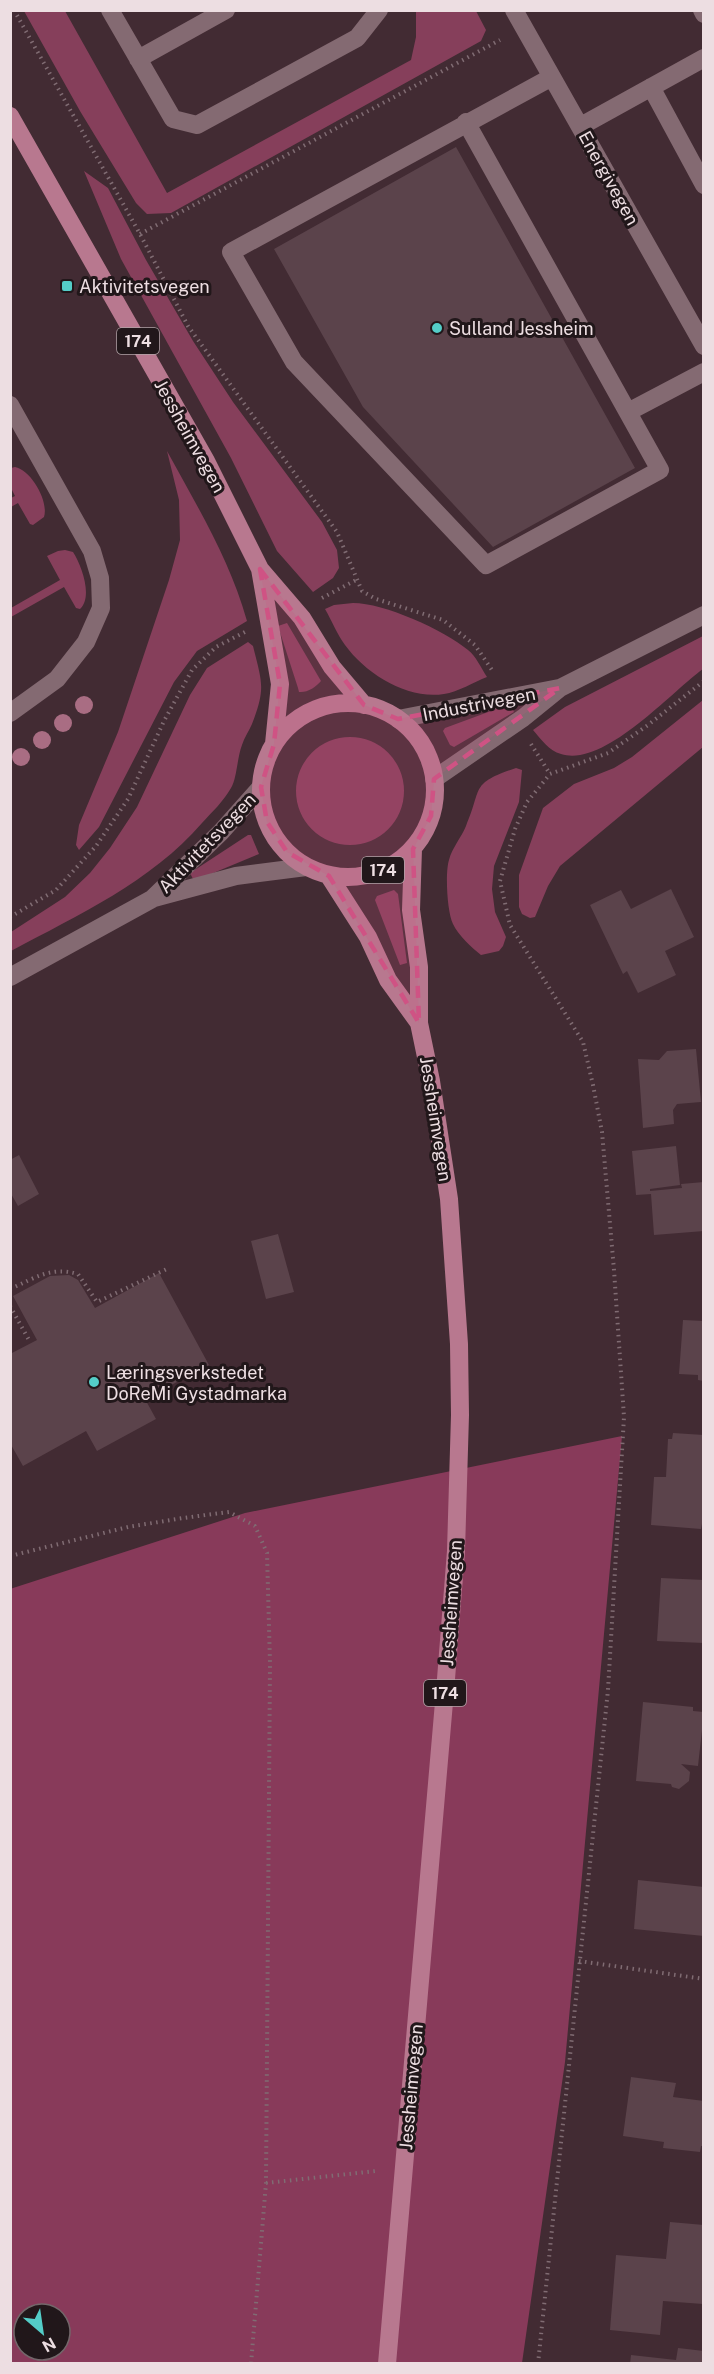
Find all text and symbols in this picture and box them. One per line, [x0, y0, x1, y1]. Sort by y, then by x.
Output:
street label: Energivegen [574, 127, 644, 229]
place label: Aktivitetsvegen [79, 276, 210, 297]
marker: Aktivitetsvegen [60, 279, 74, 293]
place label: Sulland Jessheim [449, 318, 594, 339]
marker: Sulland Jessheim [430, 321, 444, 335]
road number: 174 [117, 328, 159, 354]
street label: Jessheimvegen [150, 376, 230, 496]
street label: Industrivegen [421, 683, 537, 725]
street label: Aktivitetsvegen [154, 789, 260, 897]
road number: 174 [362, 857, 404, 883]
street label: Jessheimvegen [416, 1055, 456, 1183]
place label: Læringsverkstedet DoReMi Gystadmarka [106, 1362, 287, 1404]
marker: Læringsverkstedet DoReMi Gystadmarka [87, 1375, 101, 1389]
street label: Jessheimvegen [436, 1539, 466, 1667]
road number: 174 [424, 1680, 466, 1706]
street label: Jessheimvegen [395, 2023, 427, 2151]
north arrow [12, 2302, 72, 2362]
text: N [39, 2333, 59, 2356]

